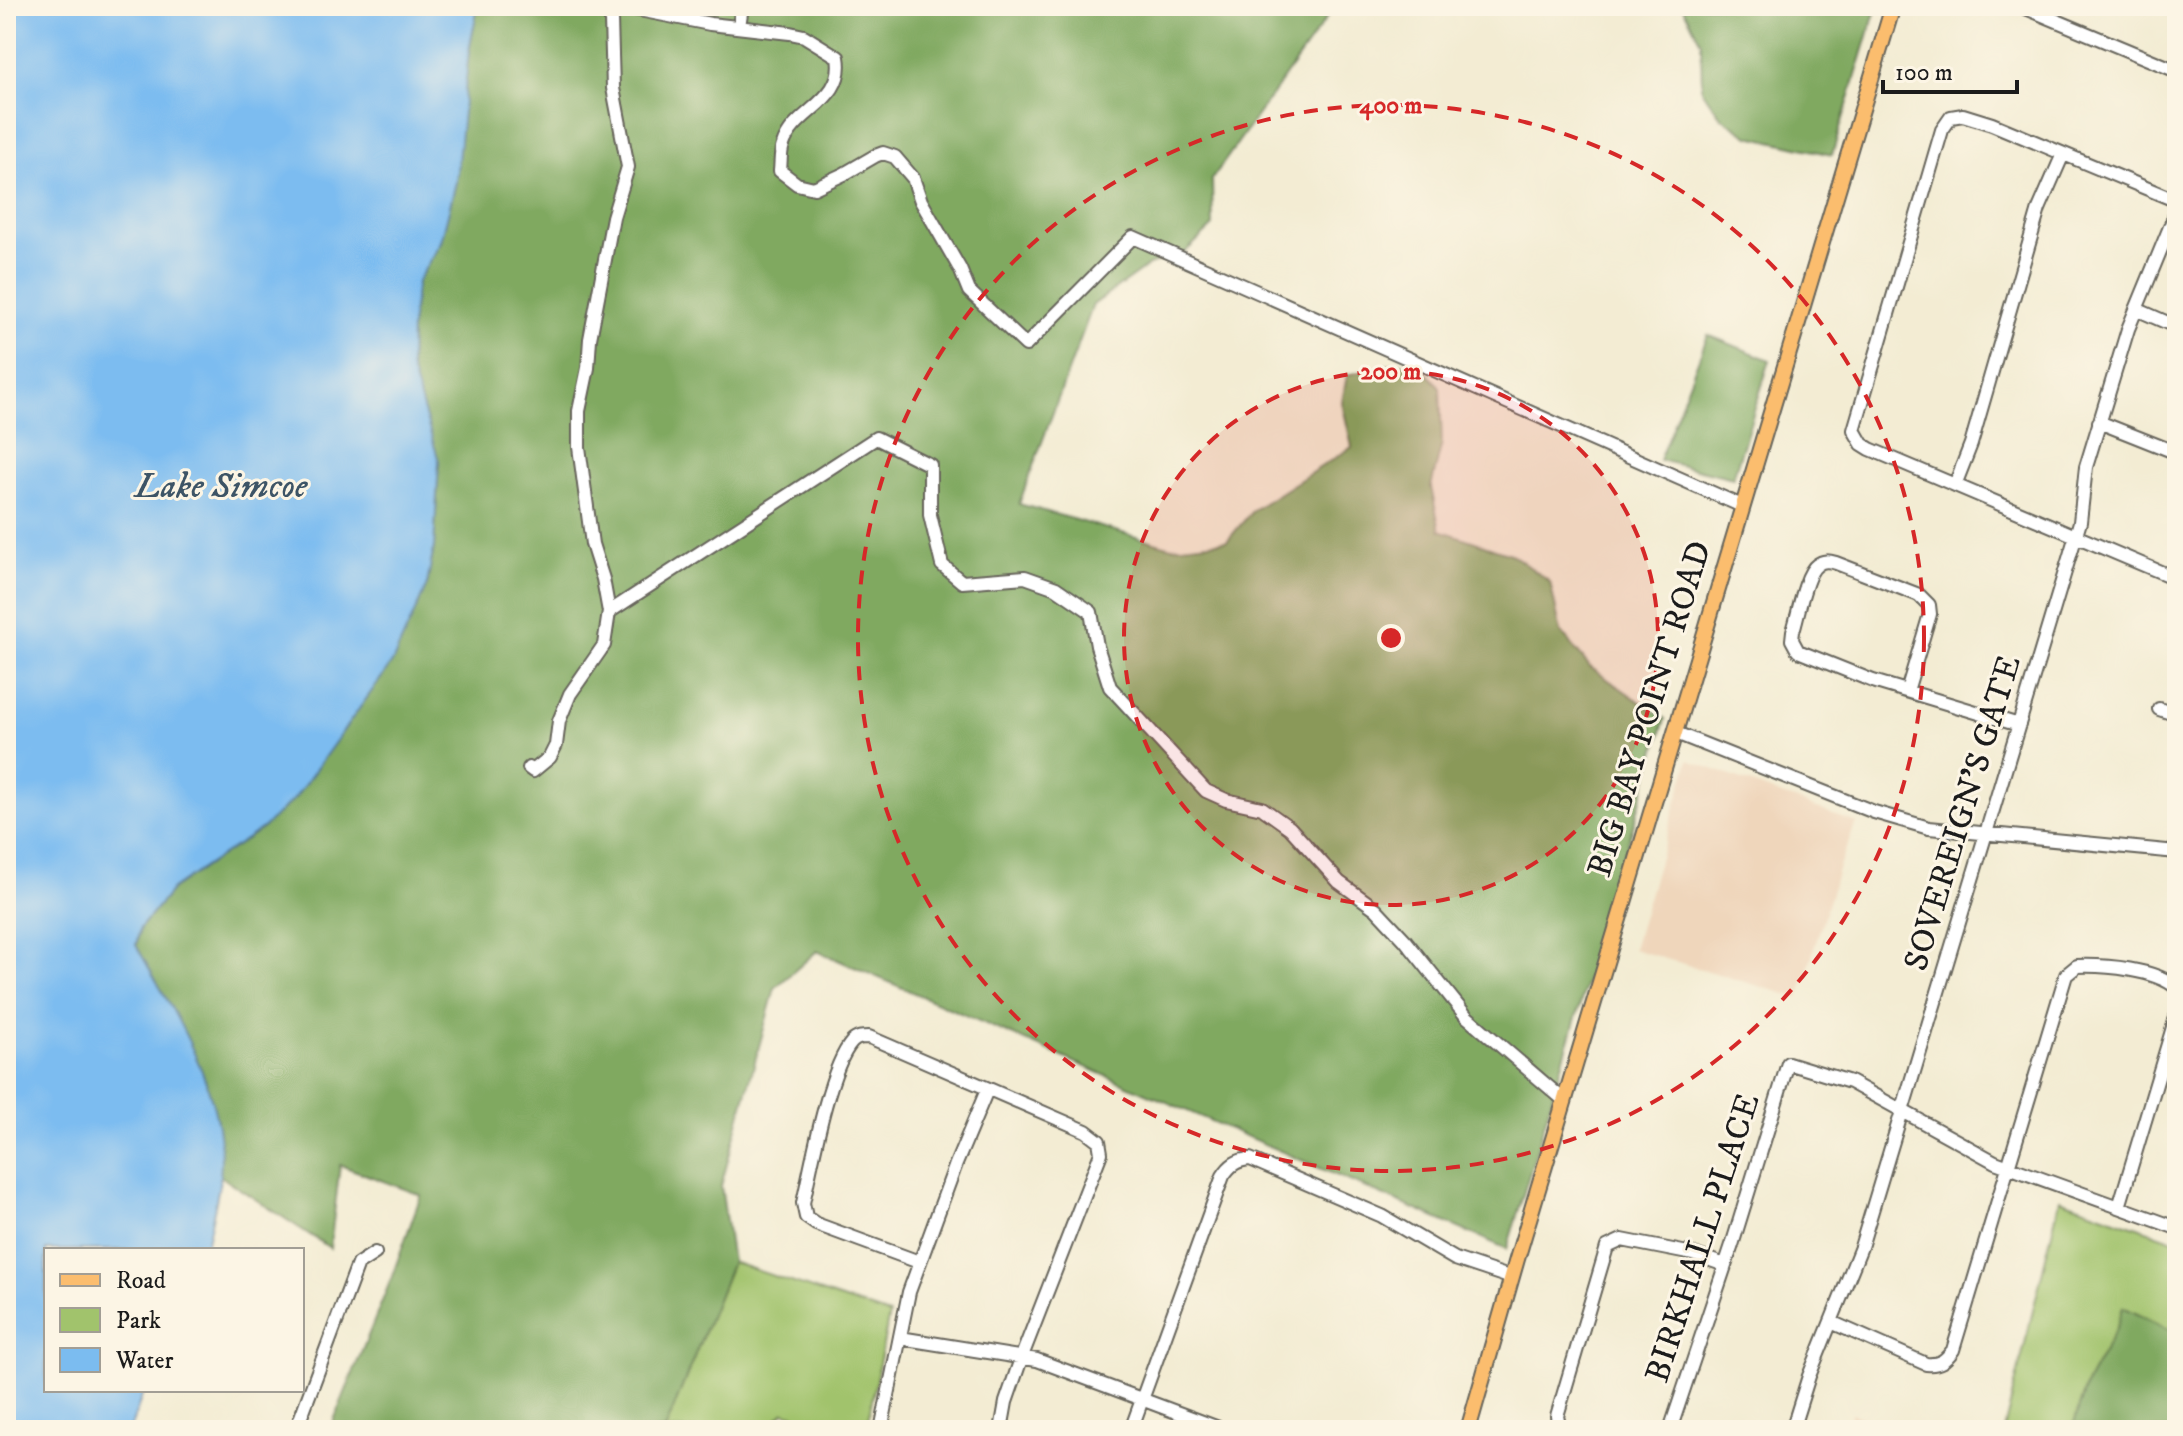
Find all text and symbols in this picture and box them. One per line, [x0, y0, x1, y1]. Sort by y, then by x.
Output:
scale bar [1883, 44, 2017, 94]
text: 100 m [1895, 58, 1953, 88]
text: 400 m [1360, 91, 1422, 121]
text: 200 m [1361, 357, 1421, 387]
water label: Lake Simcoe [133, 464, 308, 509]
street label: BIG BAY POINT ROAD [1579, 536, 1721, 882]
centre of rings [1377, 624, 1405, 652]
street label: SOVEREIGN'S GATE [1895, 650, 2031, 976]
street label: BIRKHALL PLACE [1636, 1088, 1770, 1388]
legend [44, 1248, 304, 1392]
text: Road [116, 1266, 166, 1296]
text: Park [116, 1306, 161, 1336]
text: Water [115, 1346, 173, 1376]

